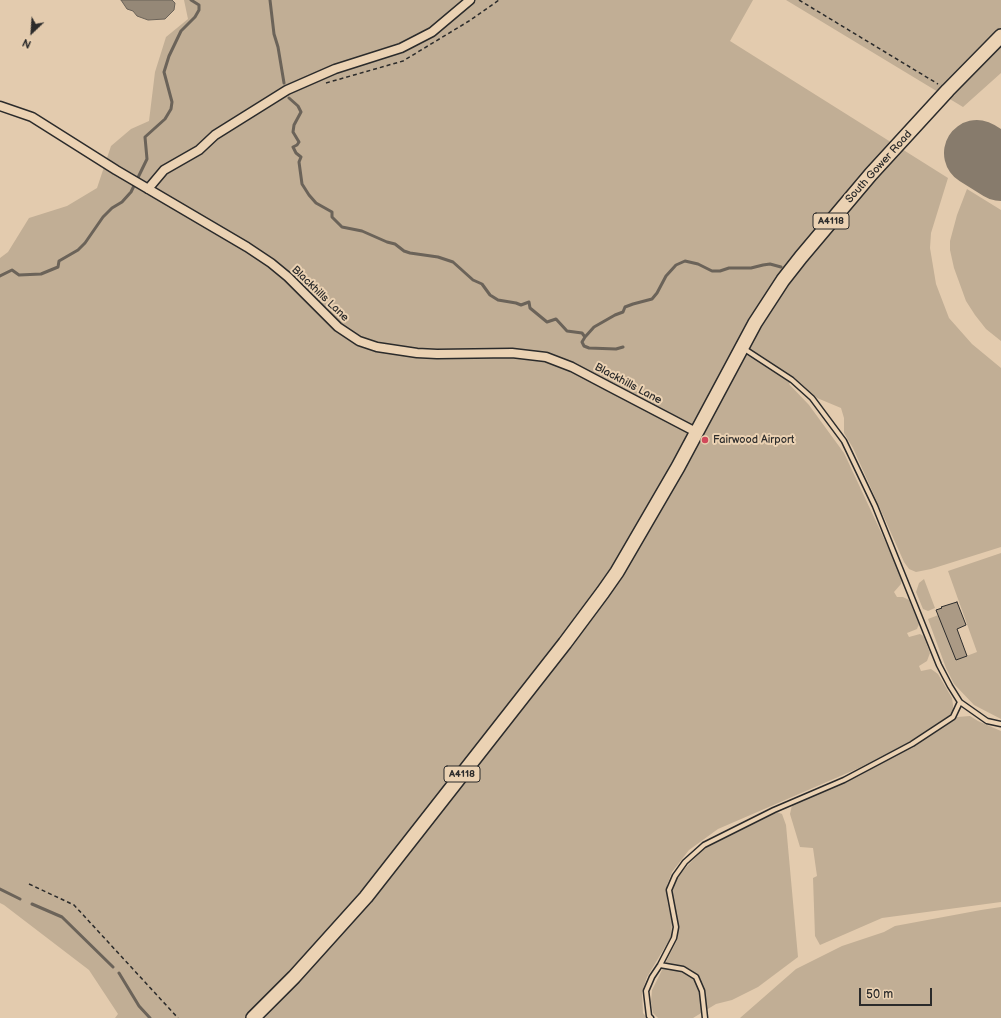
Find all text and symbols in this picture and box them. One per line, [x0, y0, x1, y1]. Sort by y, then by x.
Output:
north arrow [12, 12, 52, 52]
text: N [20, 36, 33, 51]
street label: South Gower Road [843, 128, 915, 206]
road number: A4118 [813, 213, 849, 229]
street label: Blackhills Lane [289, 263, 351, 325]
street label: Blackhills Lane [592, 361, 664, 407]
place label: Fairwood Airport [713, 433, 794, 447]
marker: Fairwood Airport [700, 435, 710, 445]
road number: A4118 [444, 766, 480, 782]
scale bar [861, 980, 934, 1006]
text: 50 m [866, 987, 893, 1002]

